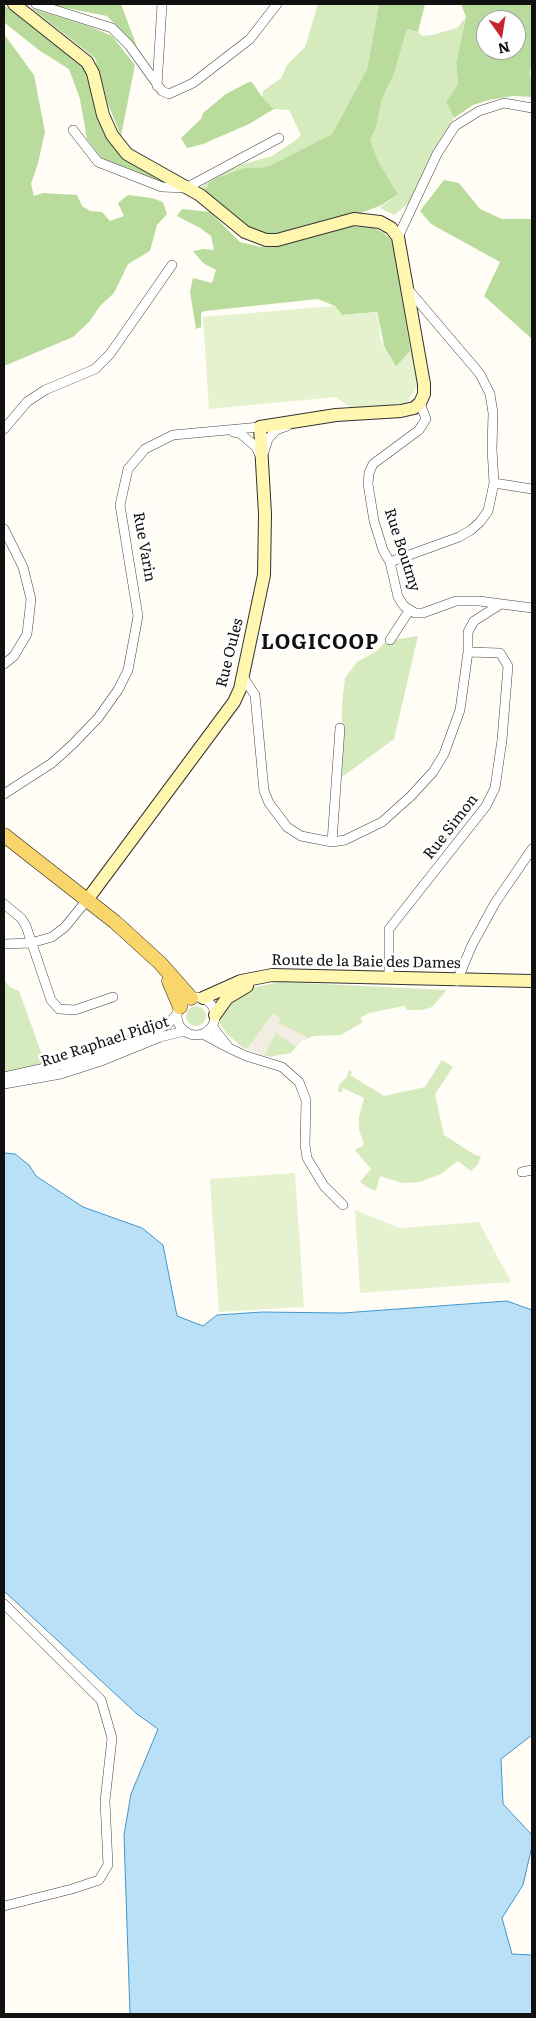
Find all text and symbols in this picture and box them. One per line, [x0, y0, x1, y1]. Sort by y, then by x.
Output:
north arrow [476, 10, 526, 60]
text: N [496, 38, 512, 60]
street label: Rue Boutmy [380, 506, 424, 594]
street label: Rue Varin [129, 511, 159, 583]
street label: Rue Oules [213, 617, 247, 689]
district label: LOGICOOP [260, 631, 380, 655]
street label: Rue Simon [420, 791, 482, 863]
street label: Route de la Baie des Dames [271, 951, 461, 973]
street label: Rue Raphael Pidjot [39, 1013, 171, 1071]

